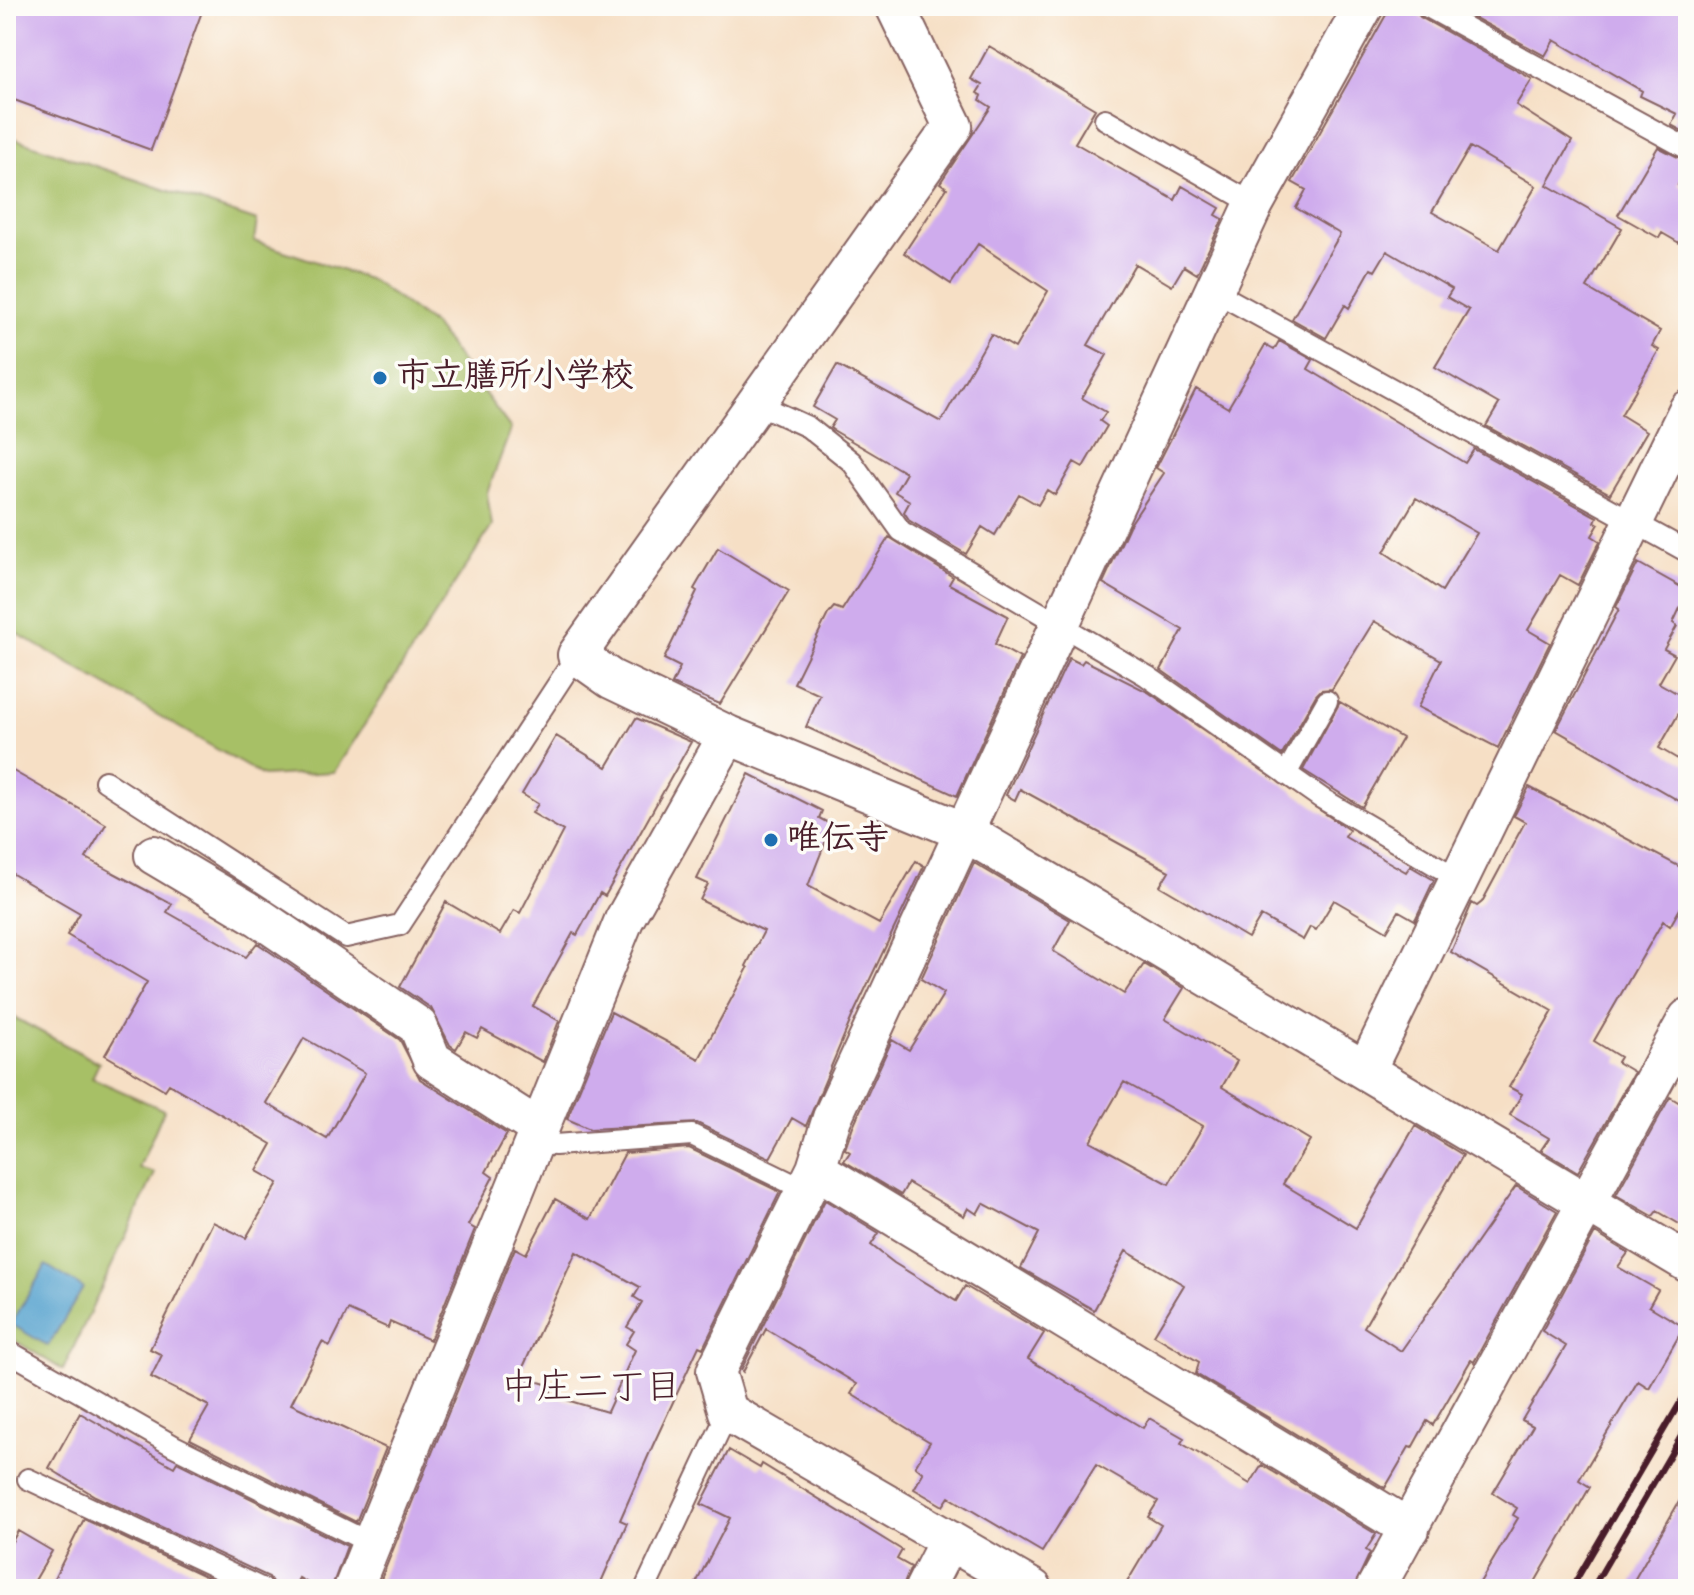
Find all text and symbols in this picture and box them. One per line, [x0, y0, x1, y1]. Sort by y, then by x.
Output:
place label: 市立膳所小学校 [396, 353, 634, 403]
marker: 市立膳所小学校 [371, 369, 389, 387]
place label: 唯伝寺 [787, 815, 889, 865]
marker: 唯伝寺 [762, 831, 780, 849]
district label: 中庄二丁目 [501, 1363, 681, 1416]

